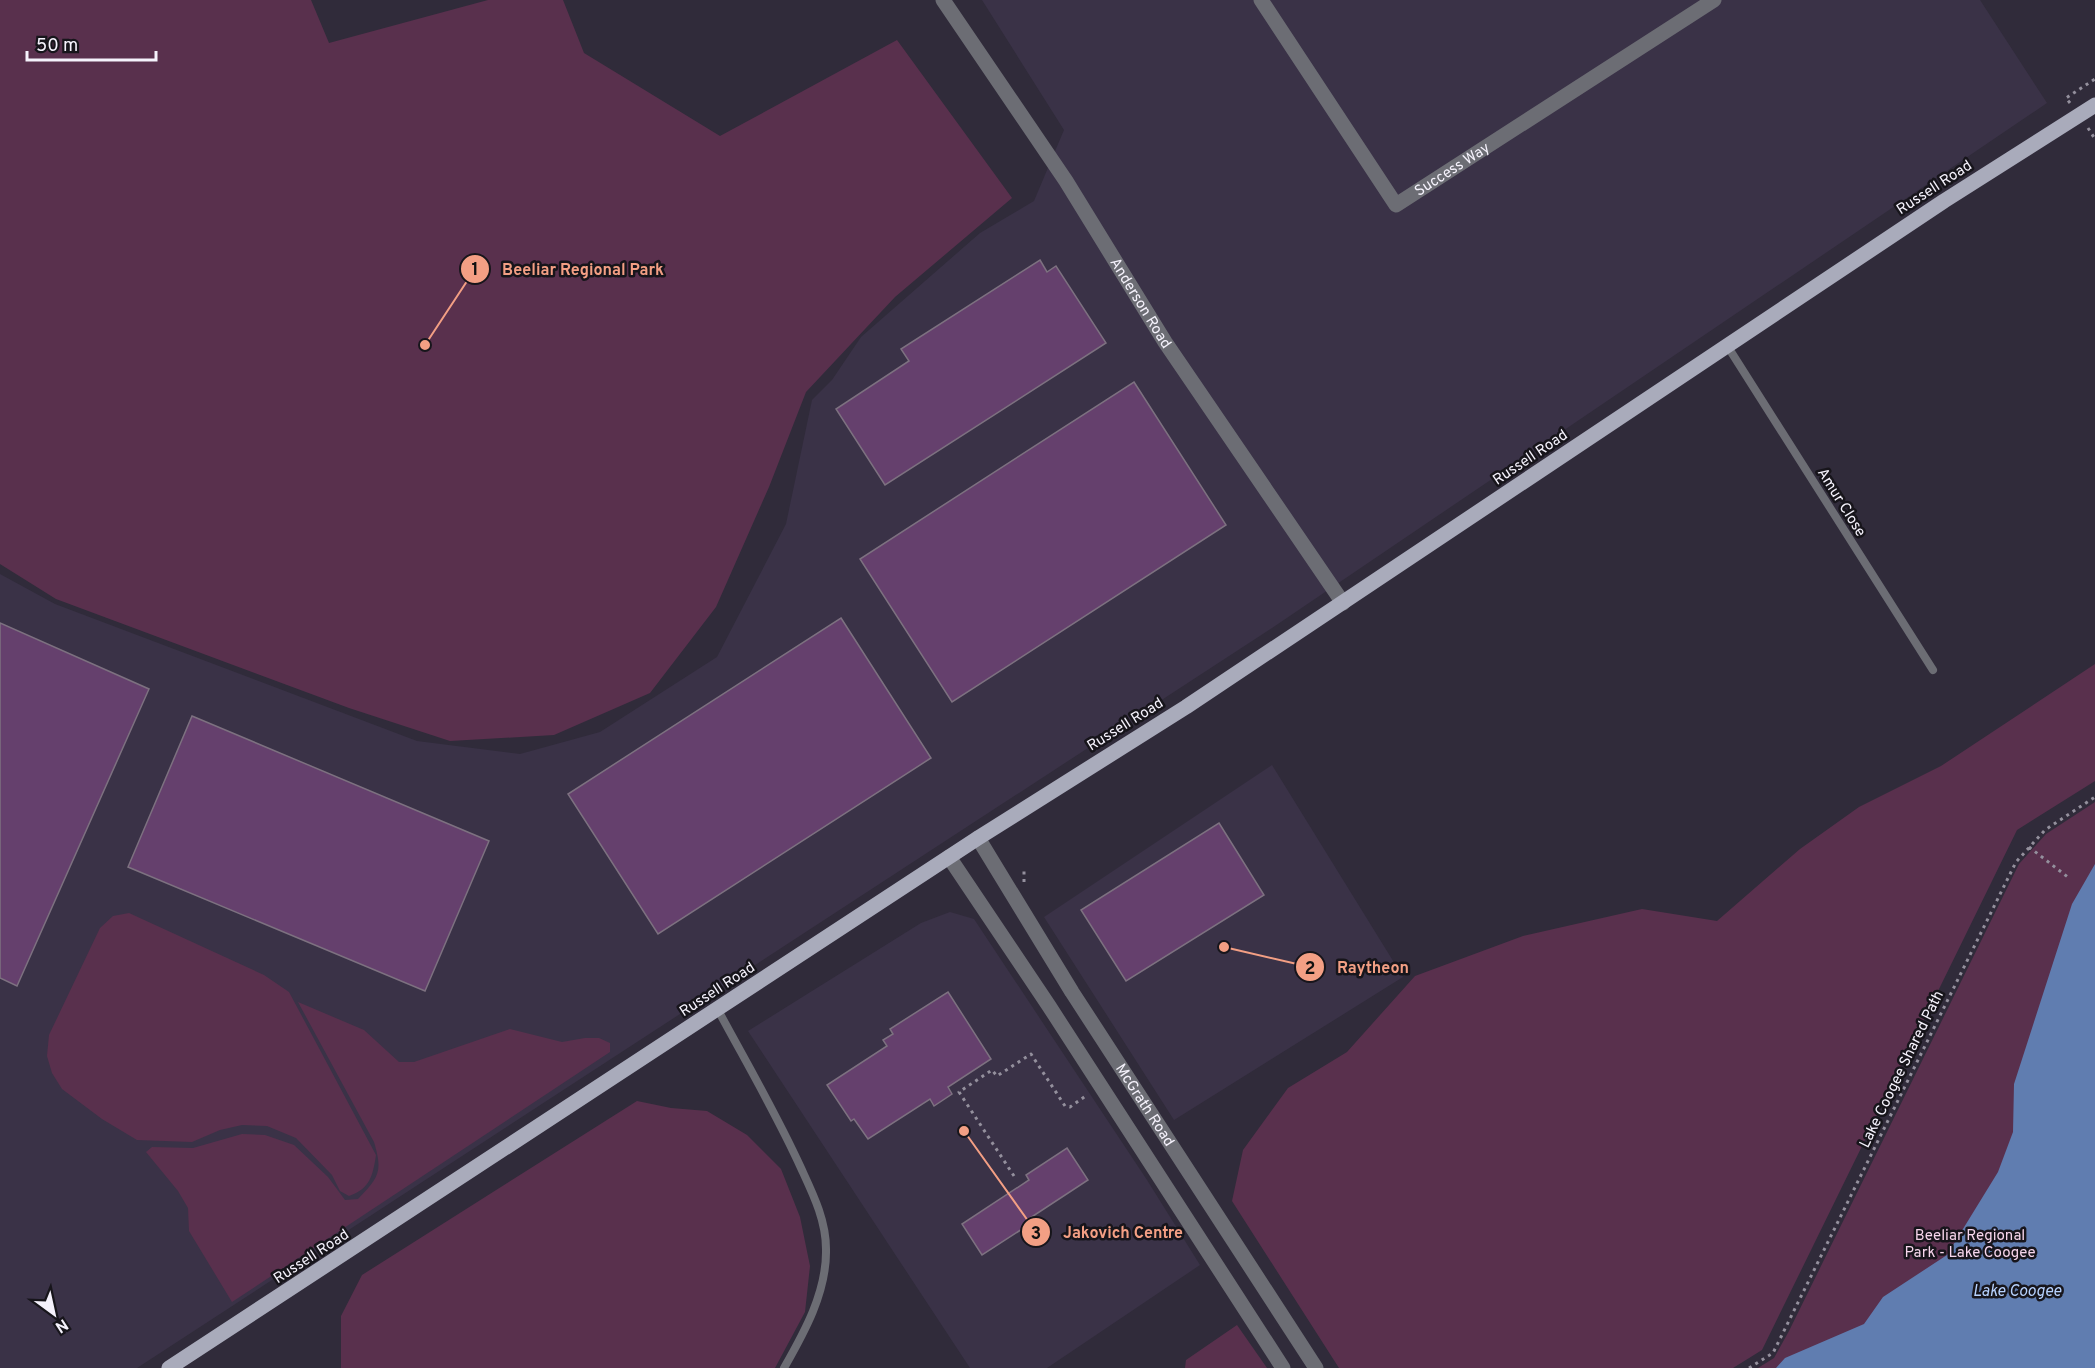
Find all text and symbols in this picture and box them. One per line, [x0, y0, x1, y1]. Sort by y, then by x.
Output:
scale bar [27, 24, 156, 62]
text: 50 m [36, 35, 78, 58]
street label: Success Way [1411, 139, 1494, 201]
street label: Russell Road [1893, 157, 1976, 220]
callout: Beeliar Regional Park [460, 252, 676, 286]
street label: Anderson Road [1105, 255, 1175, 353]
text: 1 [471, 259, 479, 282]
text: Beeliar Regional Park [502, 261, 664, 281]
street label: Russell Road [1490, 426, 1572, 490]
street label: Amur Close [1812, 465, 1869, 541]
street label: Russell Road [1084, 694, 1167, 756]
callout: Raytheon [1295, 950, 1421, 984]
text: 2 [1304, 958, 1316, 981]
street label: Russell Road [676, 959, 759, 1022]
text: Raytheon [1337, 959, 1409, 979]
street label: Lake Coogee Shared Path [1856, 988, 1949, 1151]
street label: McGrath Road [1110, 1061, 1178, 1151]
callout: Jakovich Centre [1021, 1215, 1195, 1249]
text: 3 [1031, 1223, 1041, 1246]
text: Jakovich Centre [1063, 1224, 1183, 1244]
street label: Russell Road [270, 1226, 353, 1289]
park label: Beeliar Regional Park - Lake Coogee [1904, 1227, 2036, 1263]
water label: Lake Coogee [1973, 1282, 2062, 1302]
north arrow [24, 1284, 84, 1344]
text: N [51, 1313, 71, 1336]

